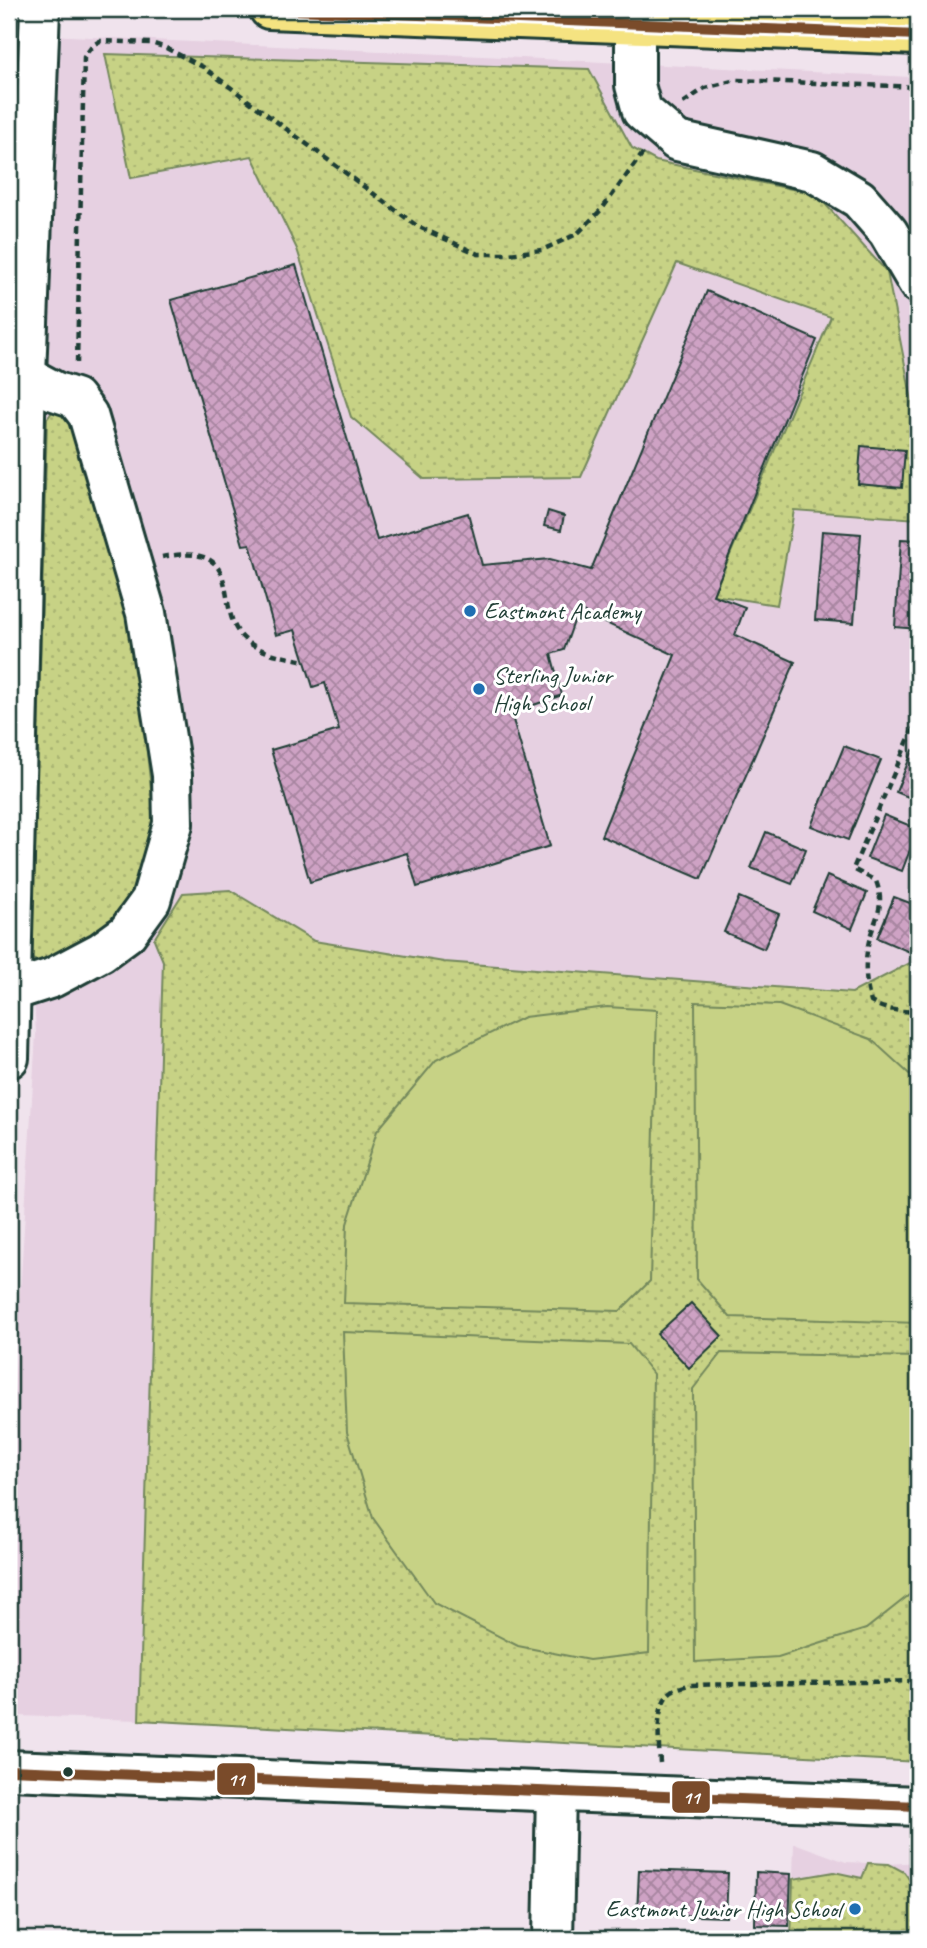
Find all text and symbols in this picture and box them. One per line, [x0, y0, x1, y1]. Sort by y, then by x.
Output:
place label: Eastmont Academy [484, 596, 643, 626]
marker: Eastmont Academy [462, 603, 478, 619]
place label: Sterling Junior High School [493, 660, 614, 718]
marker: Sterling Junior High School [471, 681, 487, 697]
line badge: 11 [216, 1762, 256, 1796]
unlabelled marker [61, 1765, 75, 1779]
text: 11 [227, 1768, 247, 1792]
line badge: 11 [671, 1780, 711, 1814]
text: 11 [682, 1786, 702, 1810]
place label: Eastmont Junior High School [605, 1894, 845, 1924]
marker: Eastmont Junior High School [847, 1901, 863, 1917]

